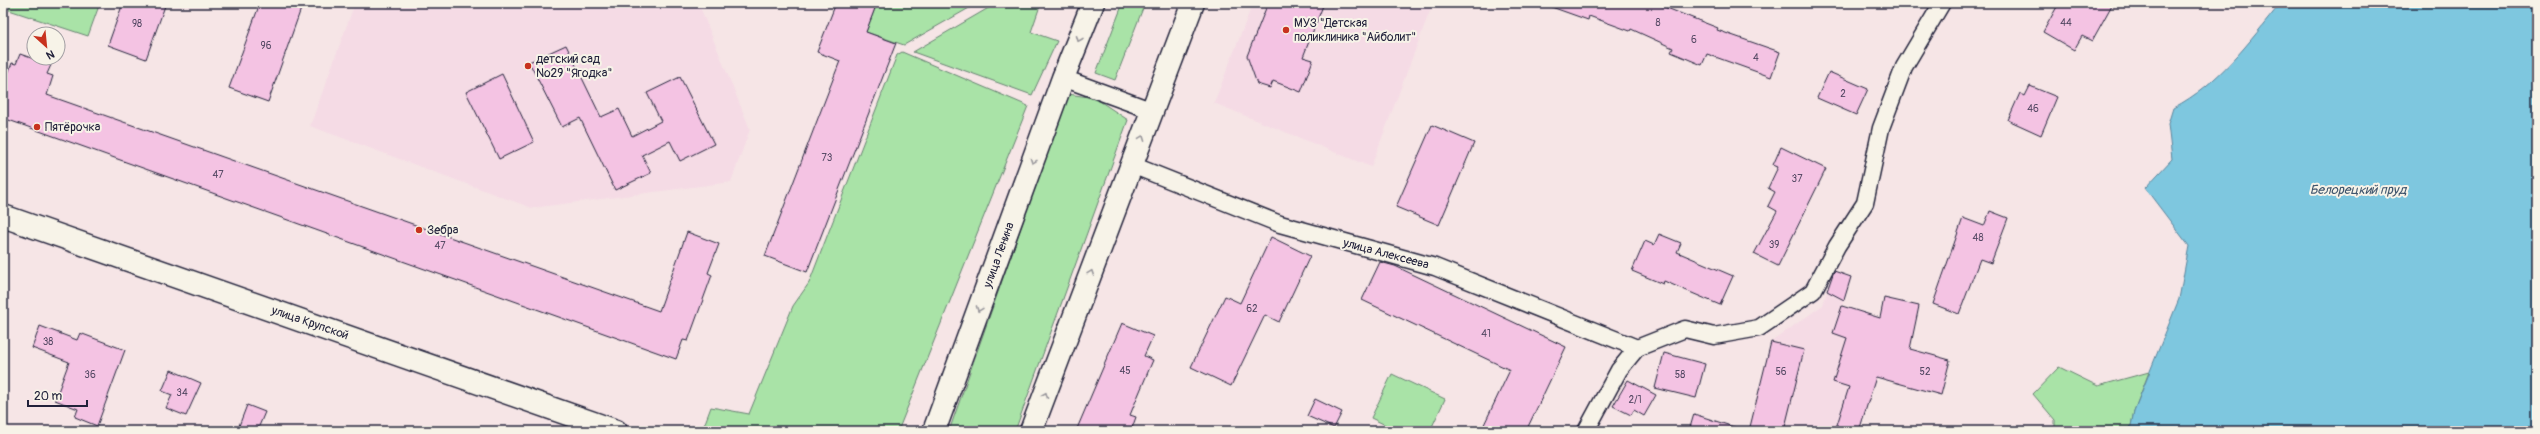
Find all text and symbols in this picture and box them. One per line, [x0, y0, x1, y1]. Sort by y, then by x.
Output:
place label: МУЗ "Детская поликлиника "Айболит" [1294, 16, 1416, 45]
house number: 8 [1655, 17, 1661, 29]
house number: 44 [2060, 17, 2072, 29]
house number: 98 [132, 18, 142, 30]
marker: МУЗ "Детская поликлиника "Айболит" [1281, 25, 1291, 35]
north arrow [26, 26, 66, 66]
house number: 6 [1691, 34, 1697, 46]
one-way arrow [1076, 35, 1084, 43]
house number: 96 [261, 40, 272, 52]
text: N [44, 47, 57, 62]
place label: детский сад №29 "Ягодка" [536, 52, 612, 81]
house number: 4 [1753, 52, 1759, 64]
marker: детский сад №29 "Ягодка" [523, 61, 533, 71]
house number: 2 [1840, 88, 1846, 100]
house number: 46 [2027, 103, 2039, 115]
place label: Пятёрочка [45, 120, 101, 135]
marker: Пятёрочка [32, 122, 42, 132]
one-way arrow [1138, 135, 1146, 142]
house number: 73 [822, 152, 833, 164]
one-way arrow [1029, 157, 1038, 164]
house number: 47 [212, 169, 224, 181]
house number: 37 [1792, 173, 1803, 185]
water label: Белорецкий пруд [2310, 182, 2407, 198]
street label: улица Ленина [980, 220, 1018, 291]
place label: Зебра [427, 223, 459, 238]
marker: Зебра [414, 225, 424, 235]
house number: 48 [1973, 232, 1983, 244]
street label: улица Алексеева [1341, 235, 1431, 273]
house number: 39 [1769, 239, 1779, 251]
house number: 47 [434, 240, 446, 252]
one-way arrow [1087, 270, 1095, 277]
street label: улица Крупской [268, 302, 351, 343]
house number: 62 [1246, 303, 1258, 315]
one-way arrow [975, 306, 983, 313]
house number: 41 [1481, 328, 1491, 340]
house number: 38 [43, 336, 53, 348]
house number: 45 [1119, 365, 1131, 377]
house number: 56 [1775, 366, 1787, 378]
house number: 52 [1919, 366, 1931, 378]
house number: 36 [84, 369, 96, 381]
house number: 58 [1675, 369, 1685, 381]
scale bar [28, 382, 87, 408]
house number: 34 [176, 387, 188, 399]
text: 20 m [34, 389, 63, 404]
one-way arrow [1041, 391, 1049, 398]
house number: 2/1 [1628, 394, 1642, 406]

